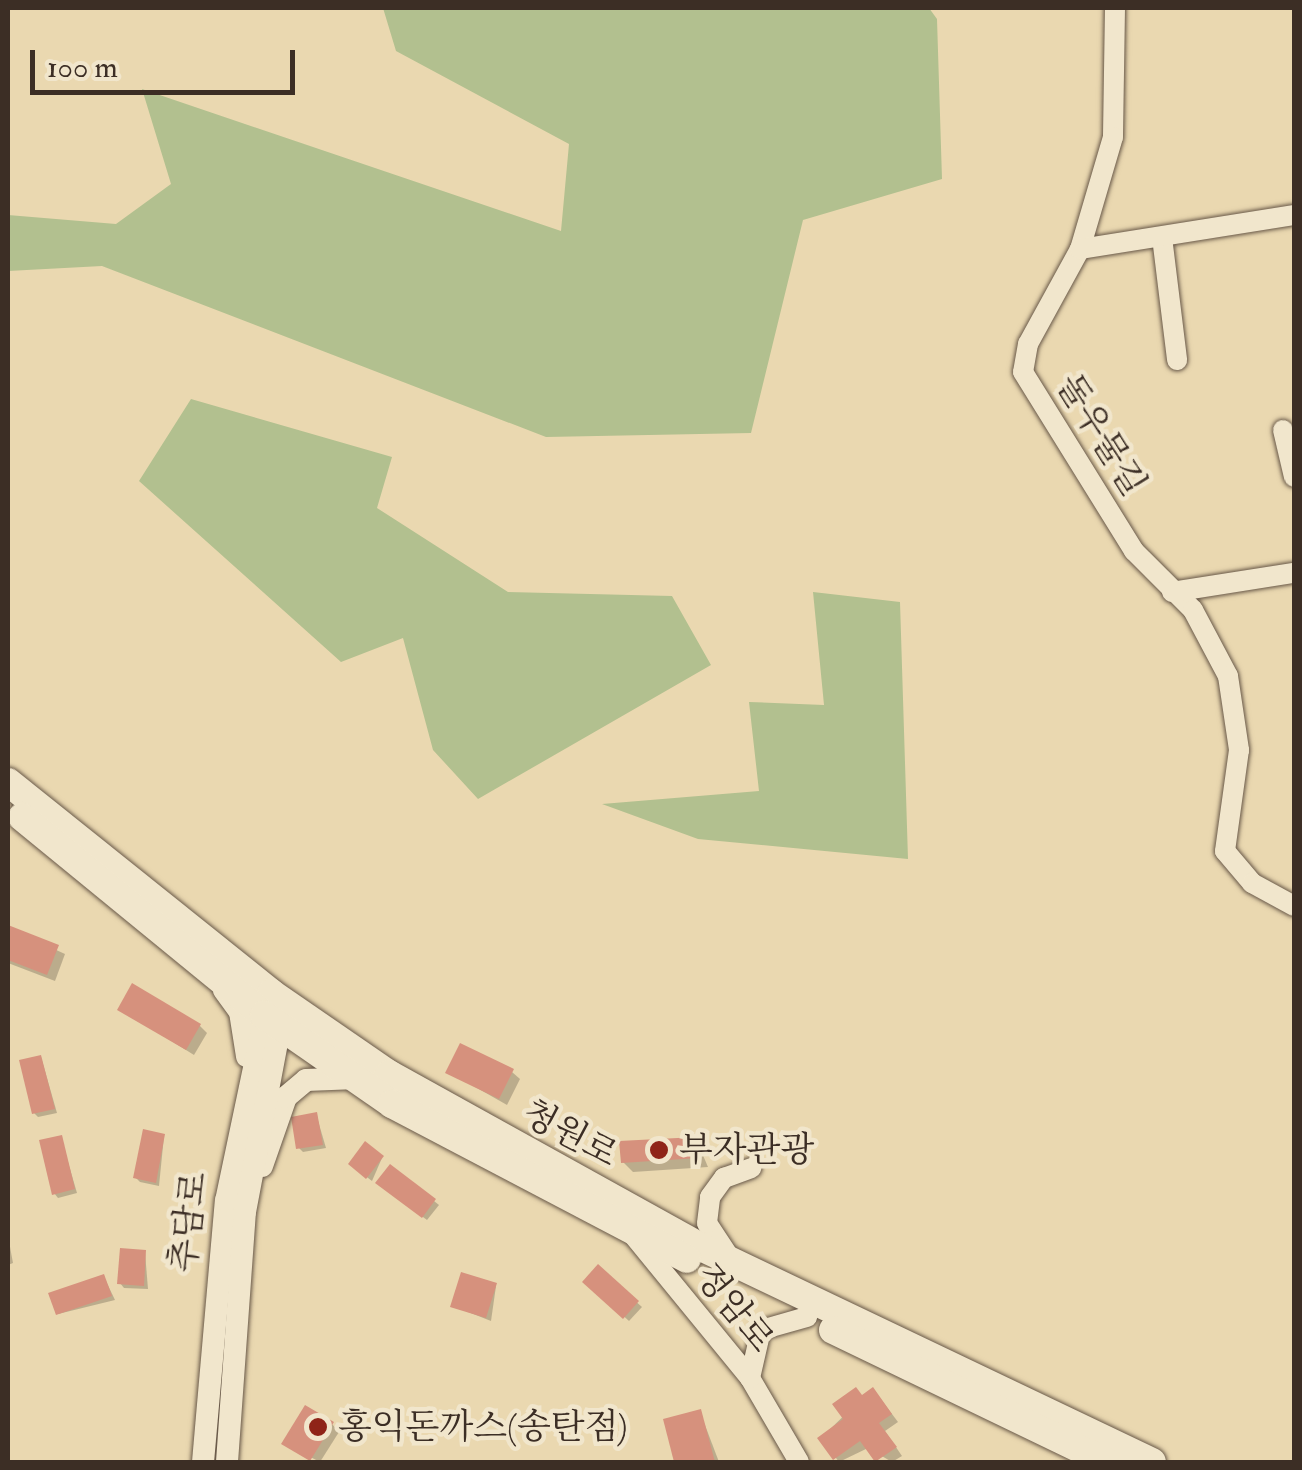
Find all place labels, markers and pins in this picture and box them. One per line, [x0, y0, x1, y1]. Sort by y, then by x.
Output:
place label: 부자관광 [679, 1129, 814, 1171]
marker: 부자관광 [648, 1139, 670, 1161]
place label: 홍익돈까스(송탄점) [338, 1406, 628, 1448]
marker: 홍익돈까스(송탄점) [307, 1416, 329, 1438]

